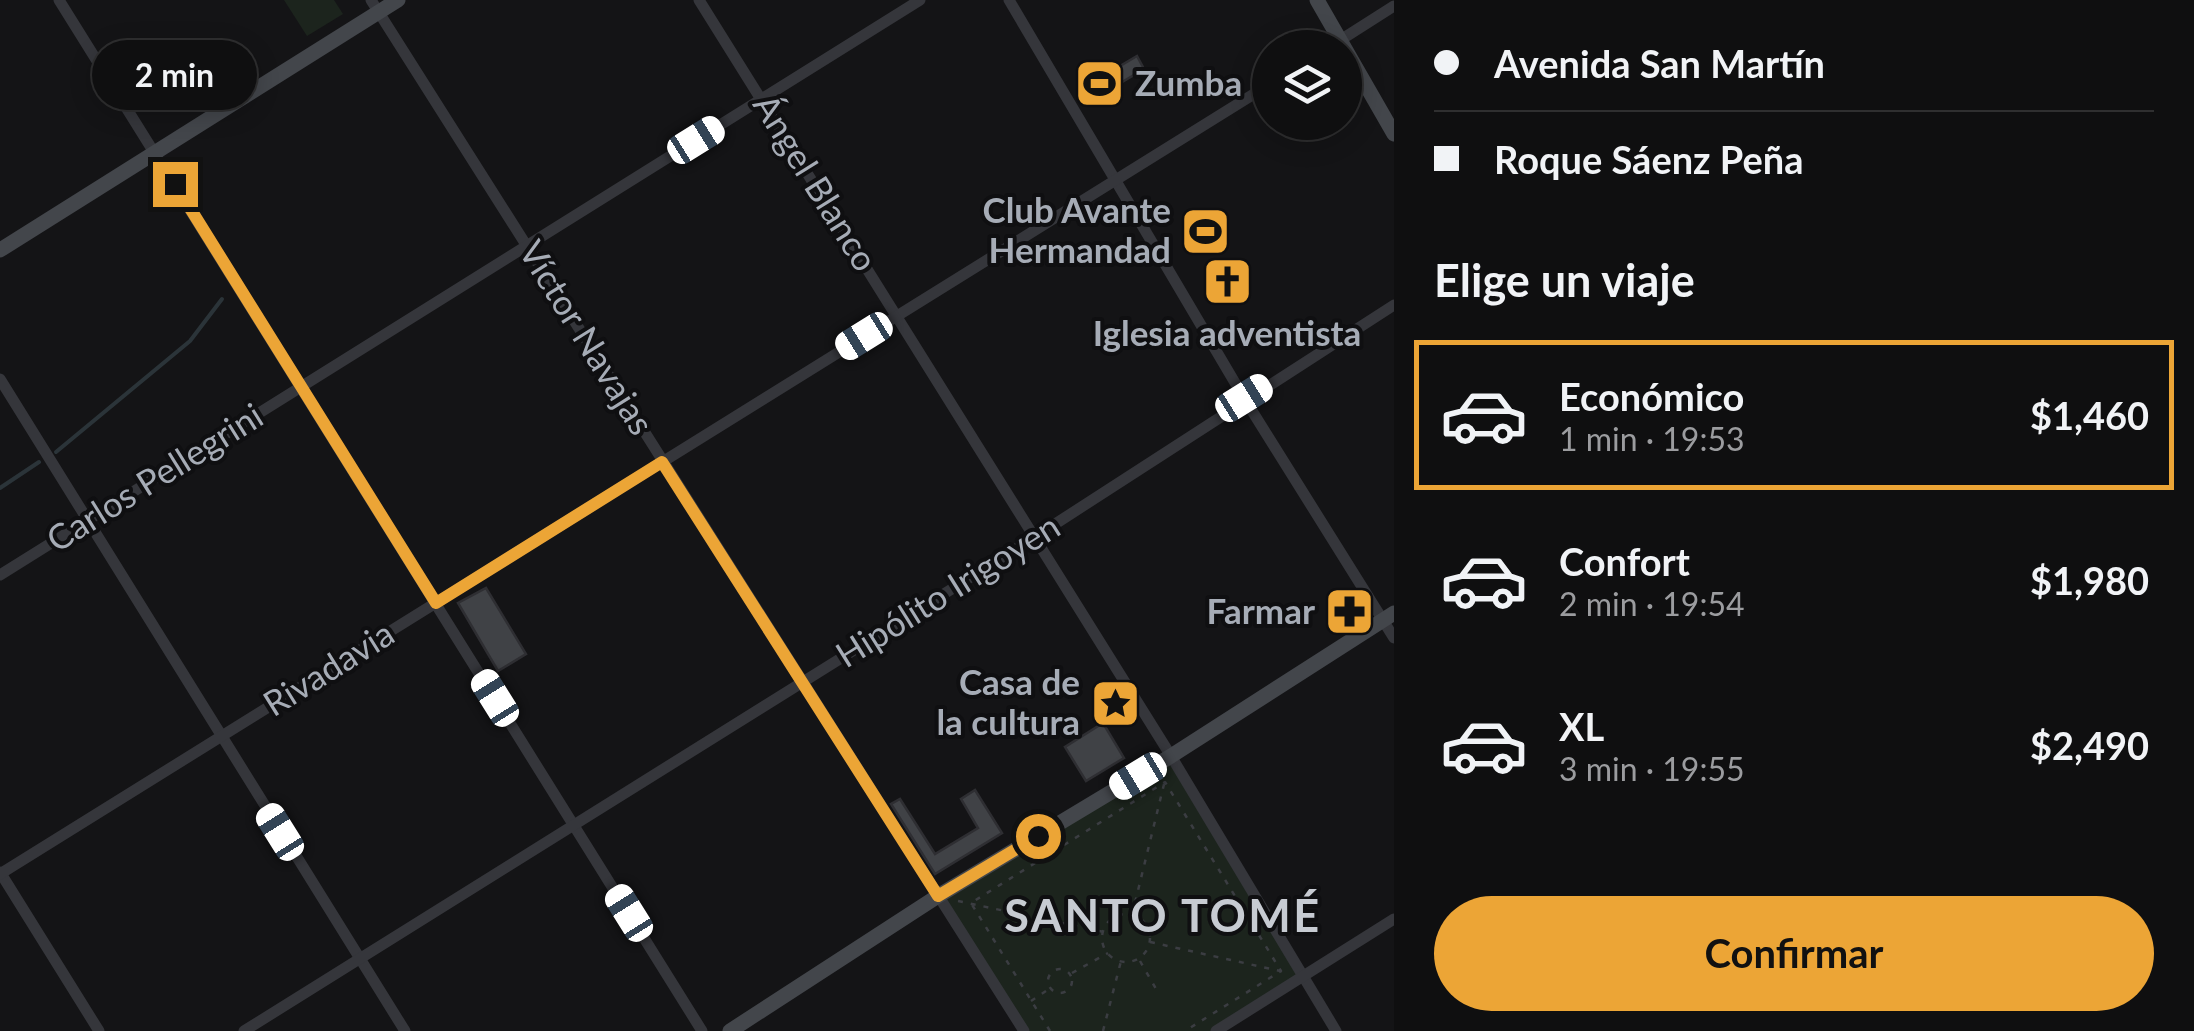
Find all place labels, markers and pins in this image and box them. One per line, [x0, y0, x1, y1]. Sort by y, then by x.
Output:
sports icon: Zumba [1074, 58, 1126, 110]
place label: Zumba [1135, 61, 1242, 103]
place label: Club Avante Hermandad [983, 188, 1171, 270]
sports icon: Club Avante Hermandad [1180, 205, 1232, 257]
church icon: Iglesia adventista [1201, 256, 1253, 308]
place label: Iglesia adventista [1093, 311, 1361, 353]
pharmacy icon: Farmar [1324, 586, 1376, 638]
place label: Farmar [1207, 589, 1315, 631]
place label: Casa de la cultura [936, 660, 1080, 742]
place icon: Casa de la cultura [1089, 677, 1141, 729]

